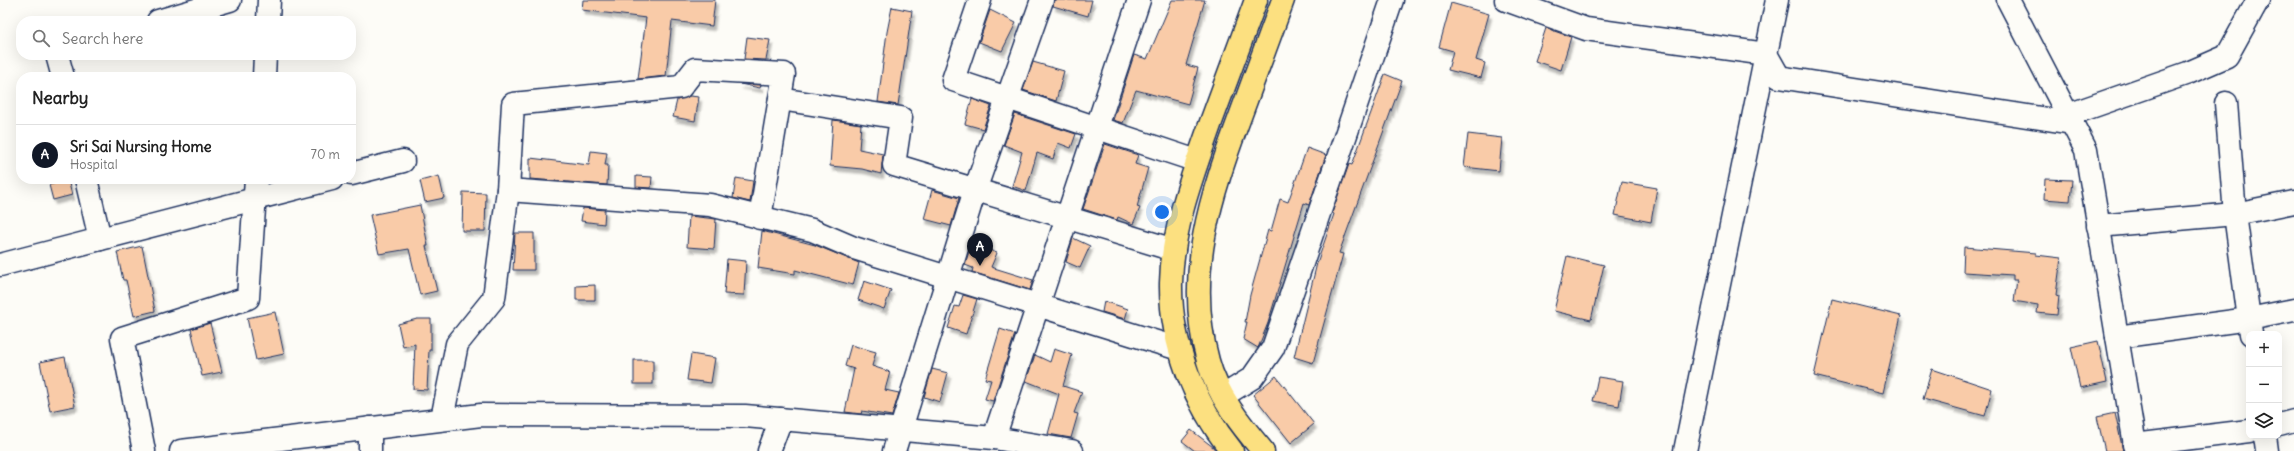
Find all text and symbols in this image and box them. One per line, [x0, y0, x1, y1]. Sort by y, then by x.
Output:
search box [16, 16, 356, 60]
icon: search [30, 27, 52, 49]
text: Search here [62, 29, 143, 48]
text: Nearby [32, 87, 88, 109]
text: Sri Sai Nursing Home [70, 137, 212, 156]
text: A [41, 146, 49, 163]
text: 70 m [311, 146, 340, 163]
text: Hospital [70, 156, 118, 173]
your location [1152, 202, 1172, 222]
pin: A [967, 233, 993, 266]
map controls [2246, 331, 2282, 439]
button: + [2246, 331, 2282, 367]
button: − [2246, 367, 2282, 403]
button: layers [2246, 403, 2282, 439]

